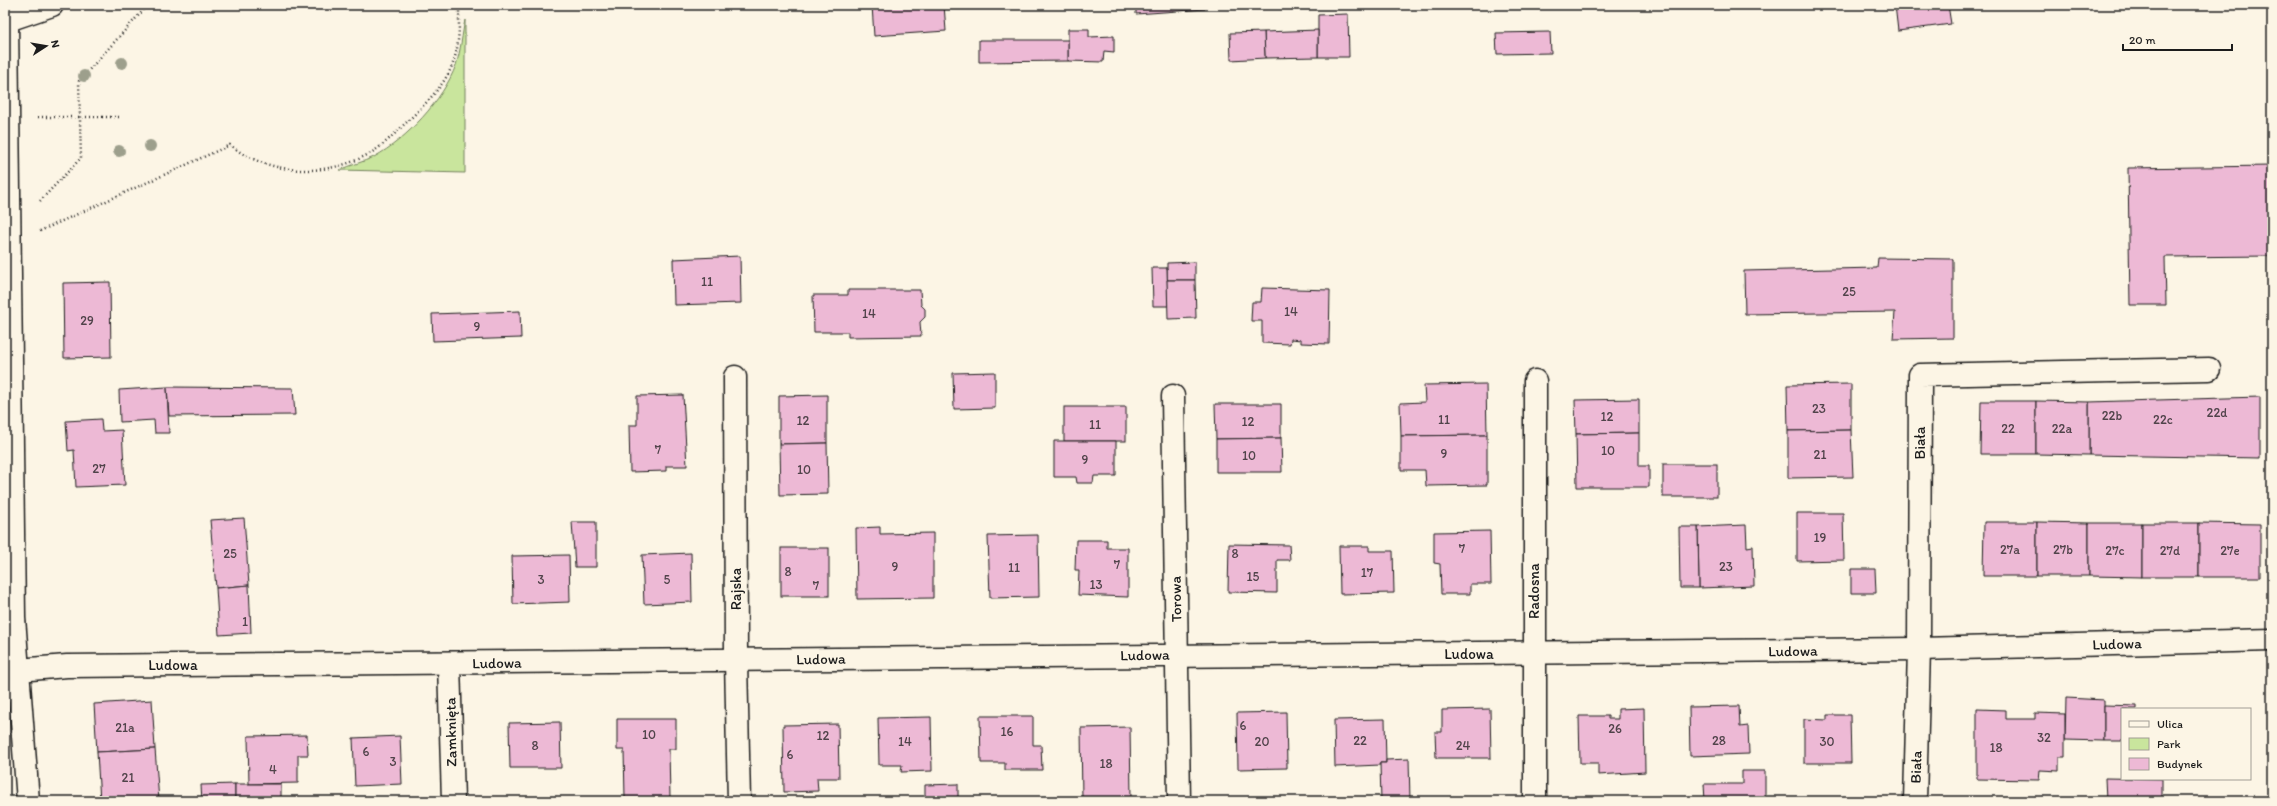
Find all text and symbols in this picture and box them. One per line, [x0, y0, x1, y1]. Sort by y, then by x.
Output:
north arrow [26, 26, 66, 66]
scale bar [2123, 26, 2232, 52]
text: 20 m [2129, 33, 2156, 47]
text: N [48, 39, 62, 49]
house number: 11 [701, 274, 713, 289]
house number: 25 [1842, 284, 1856, 299]
house number: 14 [1284, 304, 1298, 319]
house number: 14 [862, 306, 876, 321]
house number: 29 [80, 313, 94, 328]
house number: 9 [474, 319, 481, 334]
house number: 23 [1812, 401, 1826, 416]
house number: 22d [2207, 405, 2227, 420]
house number: 22b [2102, 408, 2122, 423]
house number: 12 [1601, 409, 1614, 424]
house number: 11 [1438, 412, 1450, 427]
house number: 22c [2153, 412, 2173, 427]
house number: 12 [797, 413, 810, 428]
house number: 12 [1242, 414, 1255, 429]
house number: 11 [1089, 417, 1101, 432]
house number: 22 [2001, 421, 2015, 436]
house number: 22a [2052, 421, 2072, 436]
street label: Biała [1911, 426, 1929, 460]
house number: 7 [655, 442, 662, 457]
house number: 10 [1601, 443, 1615, 458]
house number: 9 [1441, 446, 1448, 461]
house number: 21 [1814, 447, 1826, 462]
house number: 10 [1242, 448, 1256, 463]
house number: 9 [1082, 452, 1089, 467]
house number: 27 [92, 461, 106, 476]
house number: 10 [797, 462, 811, 477]
house number: 19 [1814, 530, 1827, 545]
house number: 7 [1459, 541, 1466, 556]
house number: 27a [2000, 542, 2020, 557]
house number: 27b [2053, 542, 2073, 557]
house number: 27c [2105, 543, 2125, 558]
house number: 27d [2160, 543, 2180, 558]
house number: 27e [2220, 543, 2240, 558]
house number: 25 [223, 546, 237, 561]
house number: 8 [1231, 546, 1239, 561]
house number: 7 [1114, 557, 1121, 572]
house number: 9 [892, 559, 899, 574]
house number: 23 [1719, 559, 1733, 574]
house number: 11 [1008, 560, 1020, 575]
street label: Radosna [1525, 563, 1543, 619]
house number: 8 [784, 564, 792, 579]
house number: 17 [1361, 565, 1374, 580]
street label: Rajska [727, 567, 745, 610]
house number: 15 [1247, 569, 1260, 584]
house number: 3 [537, 572, 545, 587]
house number: 5 [664, 572, 671, 587]
street label: Torowa [1167, 576, 1185, 622]
house number: 13 [1089, 577, 1103, 592]
house number: 7 [813, 578, 820, 593]
house number: 1 [242, 614, 248, 629]
street label: Ludowa [2092, 634, 2142, 654]
street label: Ludowa [1768, 642, 1818, 660]
street label: Ludowa [1444, 645, 1494, 663]
street label: Ludowa [1120, 646, 1170, 664]
street label: Ludowa [796, 650, 846, 668]
street label: Ludowa [472, 654, 522, 672]
street label: Ludowa [148, 656, 198, 674]
street label: Zamknięta [441, 697, 461, 767]
legend [2121, 708, 2251, 780]
text: Ulica [2157, 717, 2183, 731]
house number: 6 [1240, 718, 1247, 733]
house number: 21a [115, 720, 135, 735]
house number: 26 [1608, 721, 1622, 736]
house number: 16 [1001, 724, 1014, 739]
house number: 10 [642, 727, 656, 742]
house number: 12 [817, 728, 830, 743]
house number: 32 [2037, 730, 2051, 745]
house number: 22 [1353, 733, 1367, 748]
house number: 28 [1712, 733, 1726, 748]
house number: 14 [898, 734, 912, 749]
house number: 20 [1255, 734, 1269, 749]
house number: 30 [1819, 734, 1835, 749]
text: Park [2157, 737, 2181, 751]
house number: 8 [531, 738, 539, 753]
house number: 24 [1456, 738, 1471, 753]
house number: 18 [1989, 740, 2003, 755]
house number: 6 [363, 744, 370, 759]
house number: 6 [787, 747, 794, 762]
street label: Biała [1906, 750, 1926, 784]
house number: 3 [389, 754, 397, 769]
house number: 18 [1099, 756, 1113, 771]
text: Budynek [2157, 757, 2203, 771]
house number: 4 [269, 762, 277, 777]
house number: 21 [122, 770, 134, 785]

